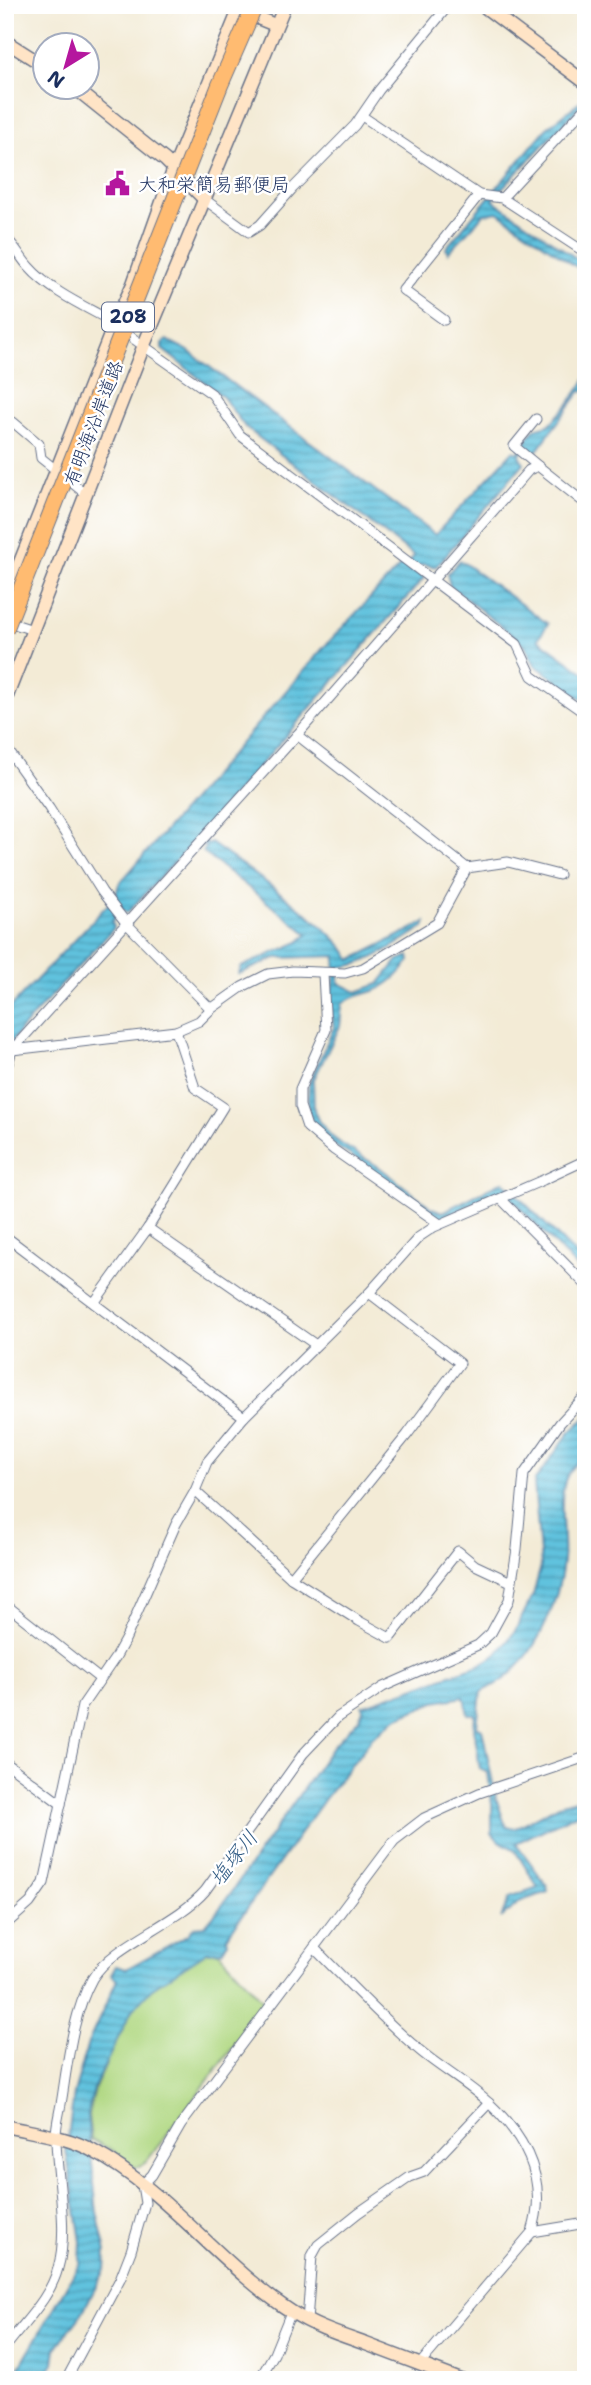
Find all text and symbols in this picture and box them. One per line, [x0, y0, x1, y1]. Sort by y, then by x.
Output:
north arrow [32, 32, 102, 102]
text: N [43, 65, 70, 94]
public building icon: 大和栄簡易郵便局 [104, 170, 132, 198]
place label: 大和栄簡易郵便局 [138, 172, 290, 197]
road number: 208 [102, 302, 154, 332]
street label: 有明海沿岸道路 [58, 357, 129, 490]
water label: 塩塚川 [204, 1825, 264, 1891]

